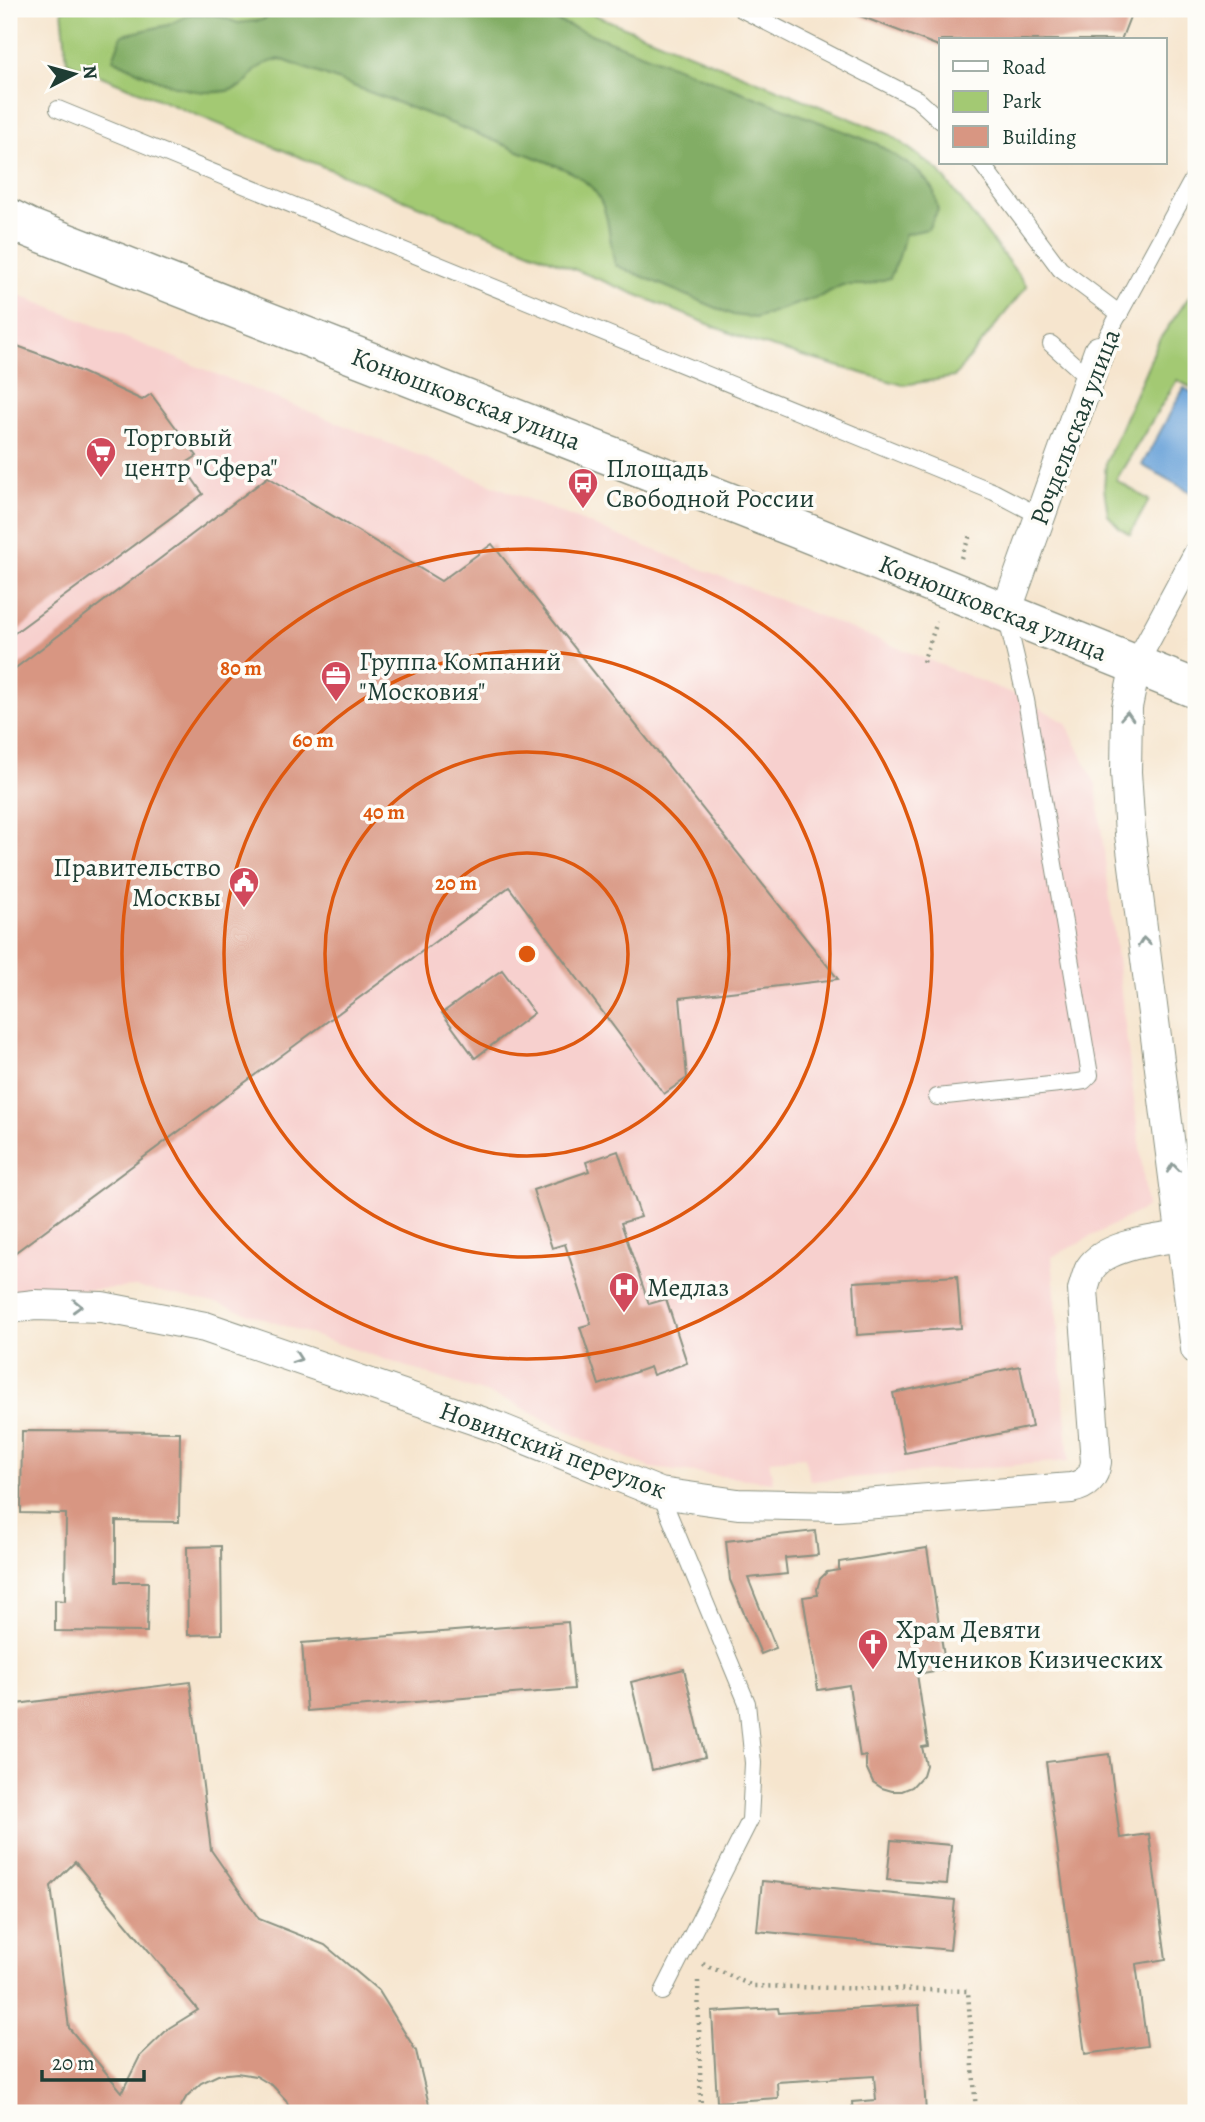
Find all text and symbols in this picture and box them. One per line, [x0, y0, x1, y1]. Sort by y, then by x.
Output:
north arrow [38, 38, 108, 108]
legend [939, 38, 1166, 164]
text: Road [1002, 53, 1046, 81]
text: N [76, 64, 104, 81]
text: Park [1002, 87, 1042, 115]
text: Building [1002, 123, 1077, 151]
street label: Рочдельская улица [1021, 324, 1129, 530]
street label: Конюшковская улица [346, 339, 586, 459]
place label: Торговый центр "Сфера" [124, 420, 278, 485]
supermarket icon: Торговый центр "Сфера" [84, 435, 118, 479]
place label: Площадь Свободной России [606, 451, 814, 516]
bus stop icon: Площадь Свободной России [566, 466, 600, 510]
street label: Конюшковская улица [874, 546, 1112, 670]
place label: Группа Компаний "Московия" [359, 644, 561, 709]
text: 80 m [220, 654, 262, 682]
office icon: Группа Компаний "Московия" [319, 659, 353, 703]
one-way arrow [1120, 710, 1135, 721]
text: 60 m [292, 726, 334, 754]
text: 40 m [363, 798, 405, 826]
place label: Правительство Москвы [53, 850, 221, 915]
public building icon: Правительство Москвы [227, 865, 261, 909]
text: 20 m [435, 869, 477, 897]
one-way arrow [1137, 936, 1152, 948]
centre of rings [515, 942, 539, 966]
one-way arrow [1165, 1162, 1180, 1174]
hospital icon: Медлаз [607, 1270, 641, 1314]
place label: Медлаз [647, 1270, 729, 1305]
one-way arrow [72, 1299, 83, 1314]
one-way arrow [291, 1350, 303, 1364]
street label: Новинский переулок [435, 1393, 671, 1507]
place label: Храм Девяти Мучеников Кизических [896, 1612, 1163, 1677]
church icon: Храм Девяти Мучеников Кизических [856, 1627, 890, 1671]
scale bar [42, 2038, 144, 2082]
text: 20 m [52, 2049, 95, 2077]

